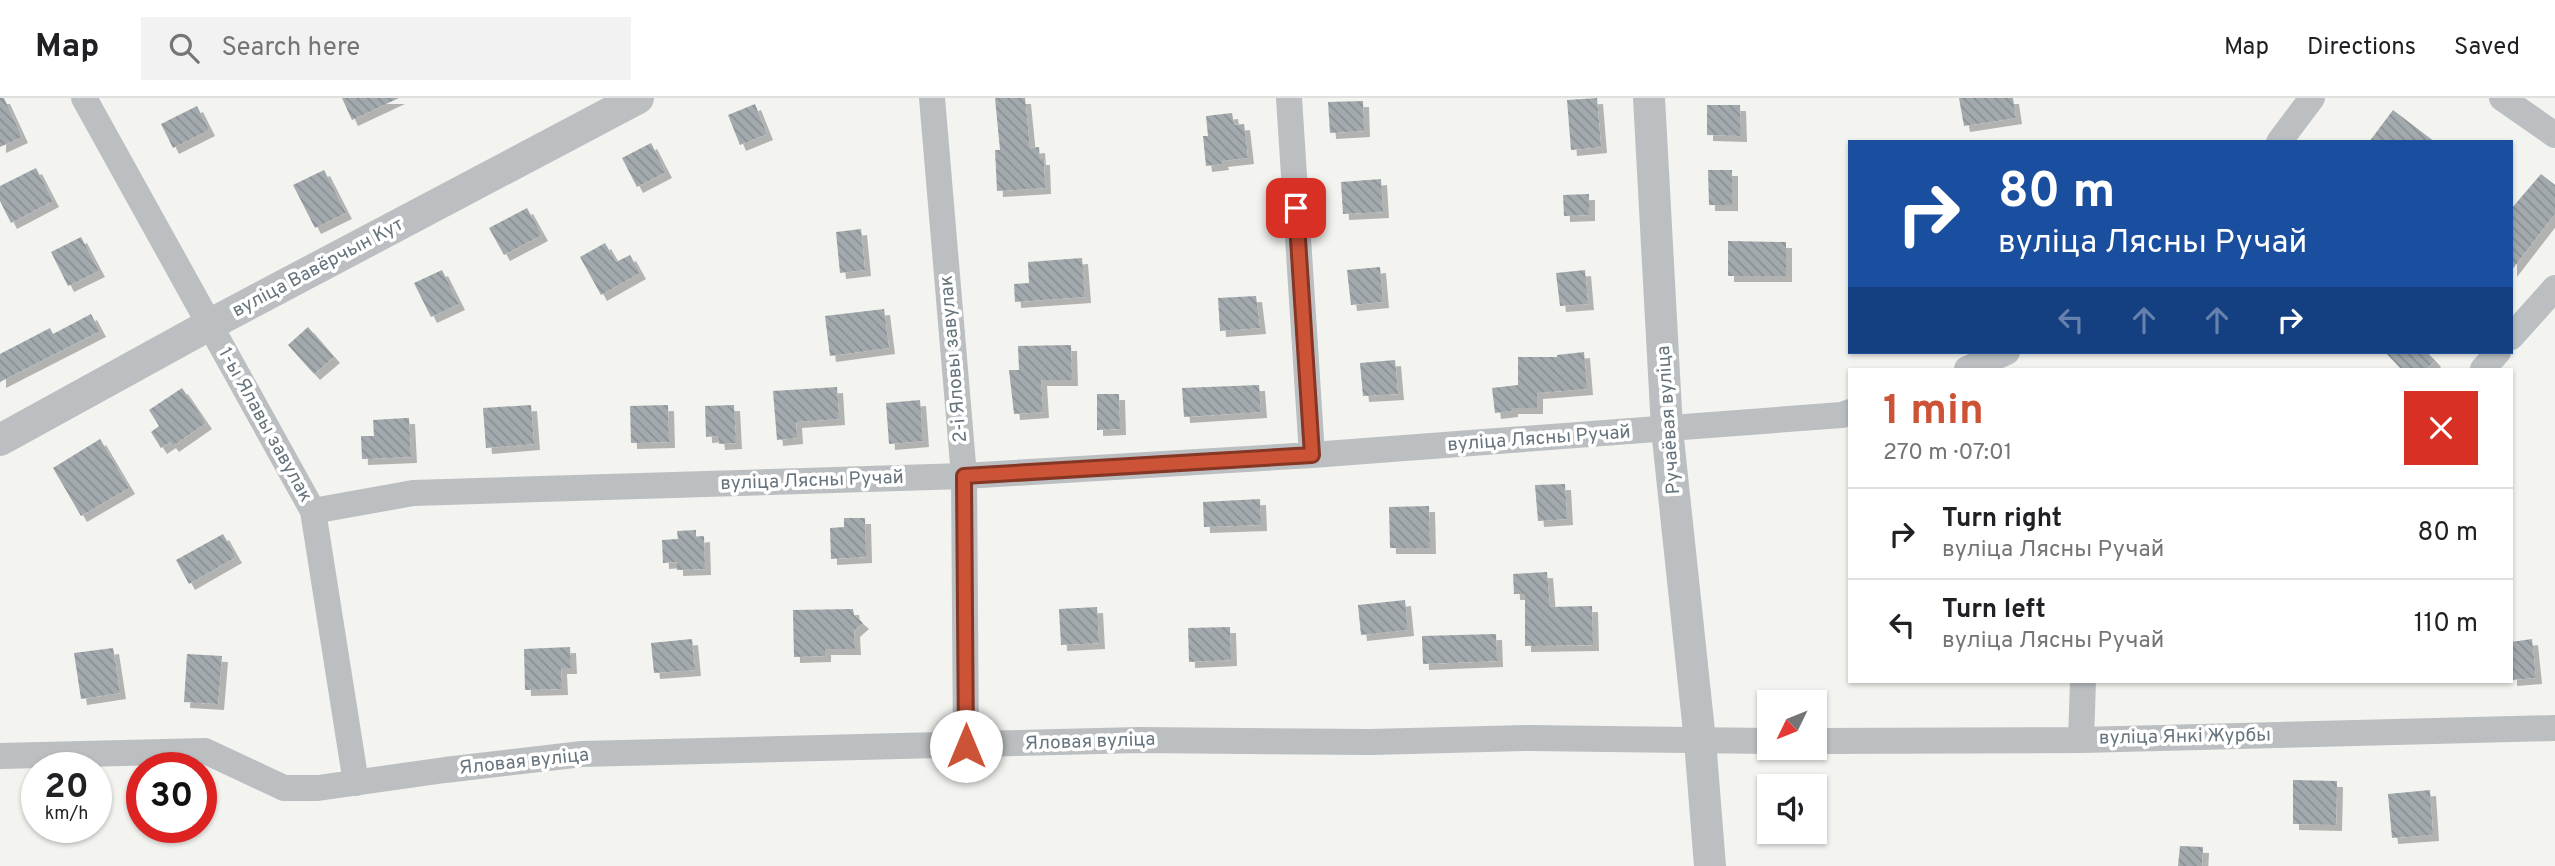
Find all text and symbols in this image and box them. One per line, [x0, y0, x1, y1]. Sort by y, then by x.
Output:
search box [141, 17, 631, 80]
text: Map [35, 27, 99, 69]
icon: search [165, 29, 203, 67]
text: Search here [221, 32, 360, 65]
text: Map [2224, 33, 2269, 63]
text: Directions [2307, 33, 2416, 63]
text: Saved [2454, 33, 2520, 63]
text: 80 m [1998, 163, 2115, 225]
icon: right [1883, 168, 1974, 259]
pin [1266, 178, 1326, 238]
icon: arrive [1277, 189, 1315, 227]
street label: вуліца Вавёрчын Кут [228, 213, 408, 323]
text: вуліца Лясны Ручай [1998, 224, 2307, 264]
street label: 2-і Яловы завулак [935, 274, 973, 444]
icon: left [2052, 301, 2090, 339]
icon: ahead [2125, 301, 2163, 339]
icon: ahead [2198, 301, 2236, 339]
icon: right [2271, 301, 2309, 339]
street label: 1-ы Ялавы завулак [213, 343, 318, 507]
street label: Ручаёвая вуліца [1652, 345, 1686, 495]
text: 1 min [1883, 386, 1984, 439]
button: close [2404, 391, 2478, 465]
street label: вуліца Лясны Ручай [1447, 421, 1631, 457]
text: 270 m · 07:01 [1883, 439, 2012, 468]
street label: вуліца Лясны Ручай [720, 466, 904, 496]
text: Turn right [1942, 503, 2062, 536]
icon: right [1883, 515, 1921, 553]
text: 80 m [2418, 517, 2478, 550]
text: вуліца Лясны Ручай [1942, 536, 2164, 565]
text: Turn left [1942, 594, 2046, 627]
icon: left [1883, 606, 1921, 644]
text: 110 m [2414, 608, 2478, 641]
text: вуліца Лясны Ручай [1942, 627, 2164, 656]
north arrow [1757, 690, 1827, 760]
map controls [1757, 690, 1827, 844]
position arrow [929, 709, 1003, 783]
street label: вуліца Янкі Журбы [2099, 724, 2271, 750]
street label: Яловая вуліца [1024, 728, 1156, 756]
street label: Яловая вуліца [458, 743, 590, 781]
speed limit sign: 30 [126, 752, 217, 843]
text: 20 [44, 766, 89, 810]
button: sound [1757, 774, 1827, 844]
text: km/h [45, 803, 88, 826]

